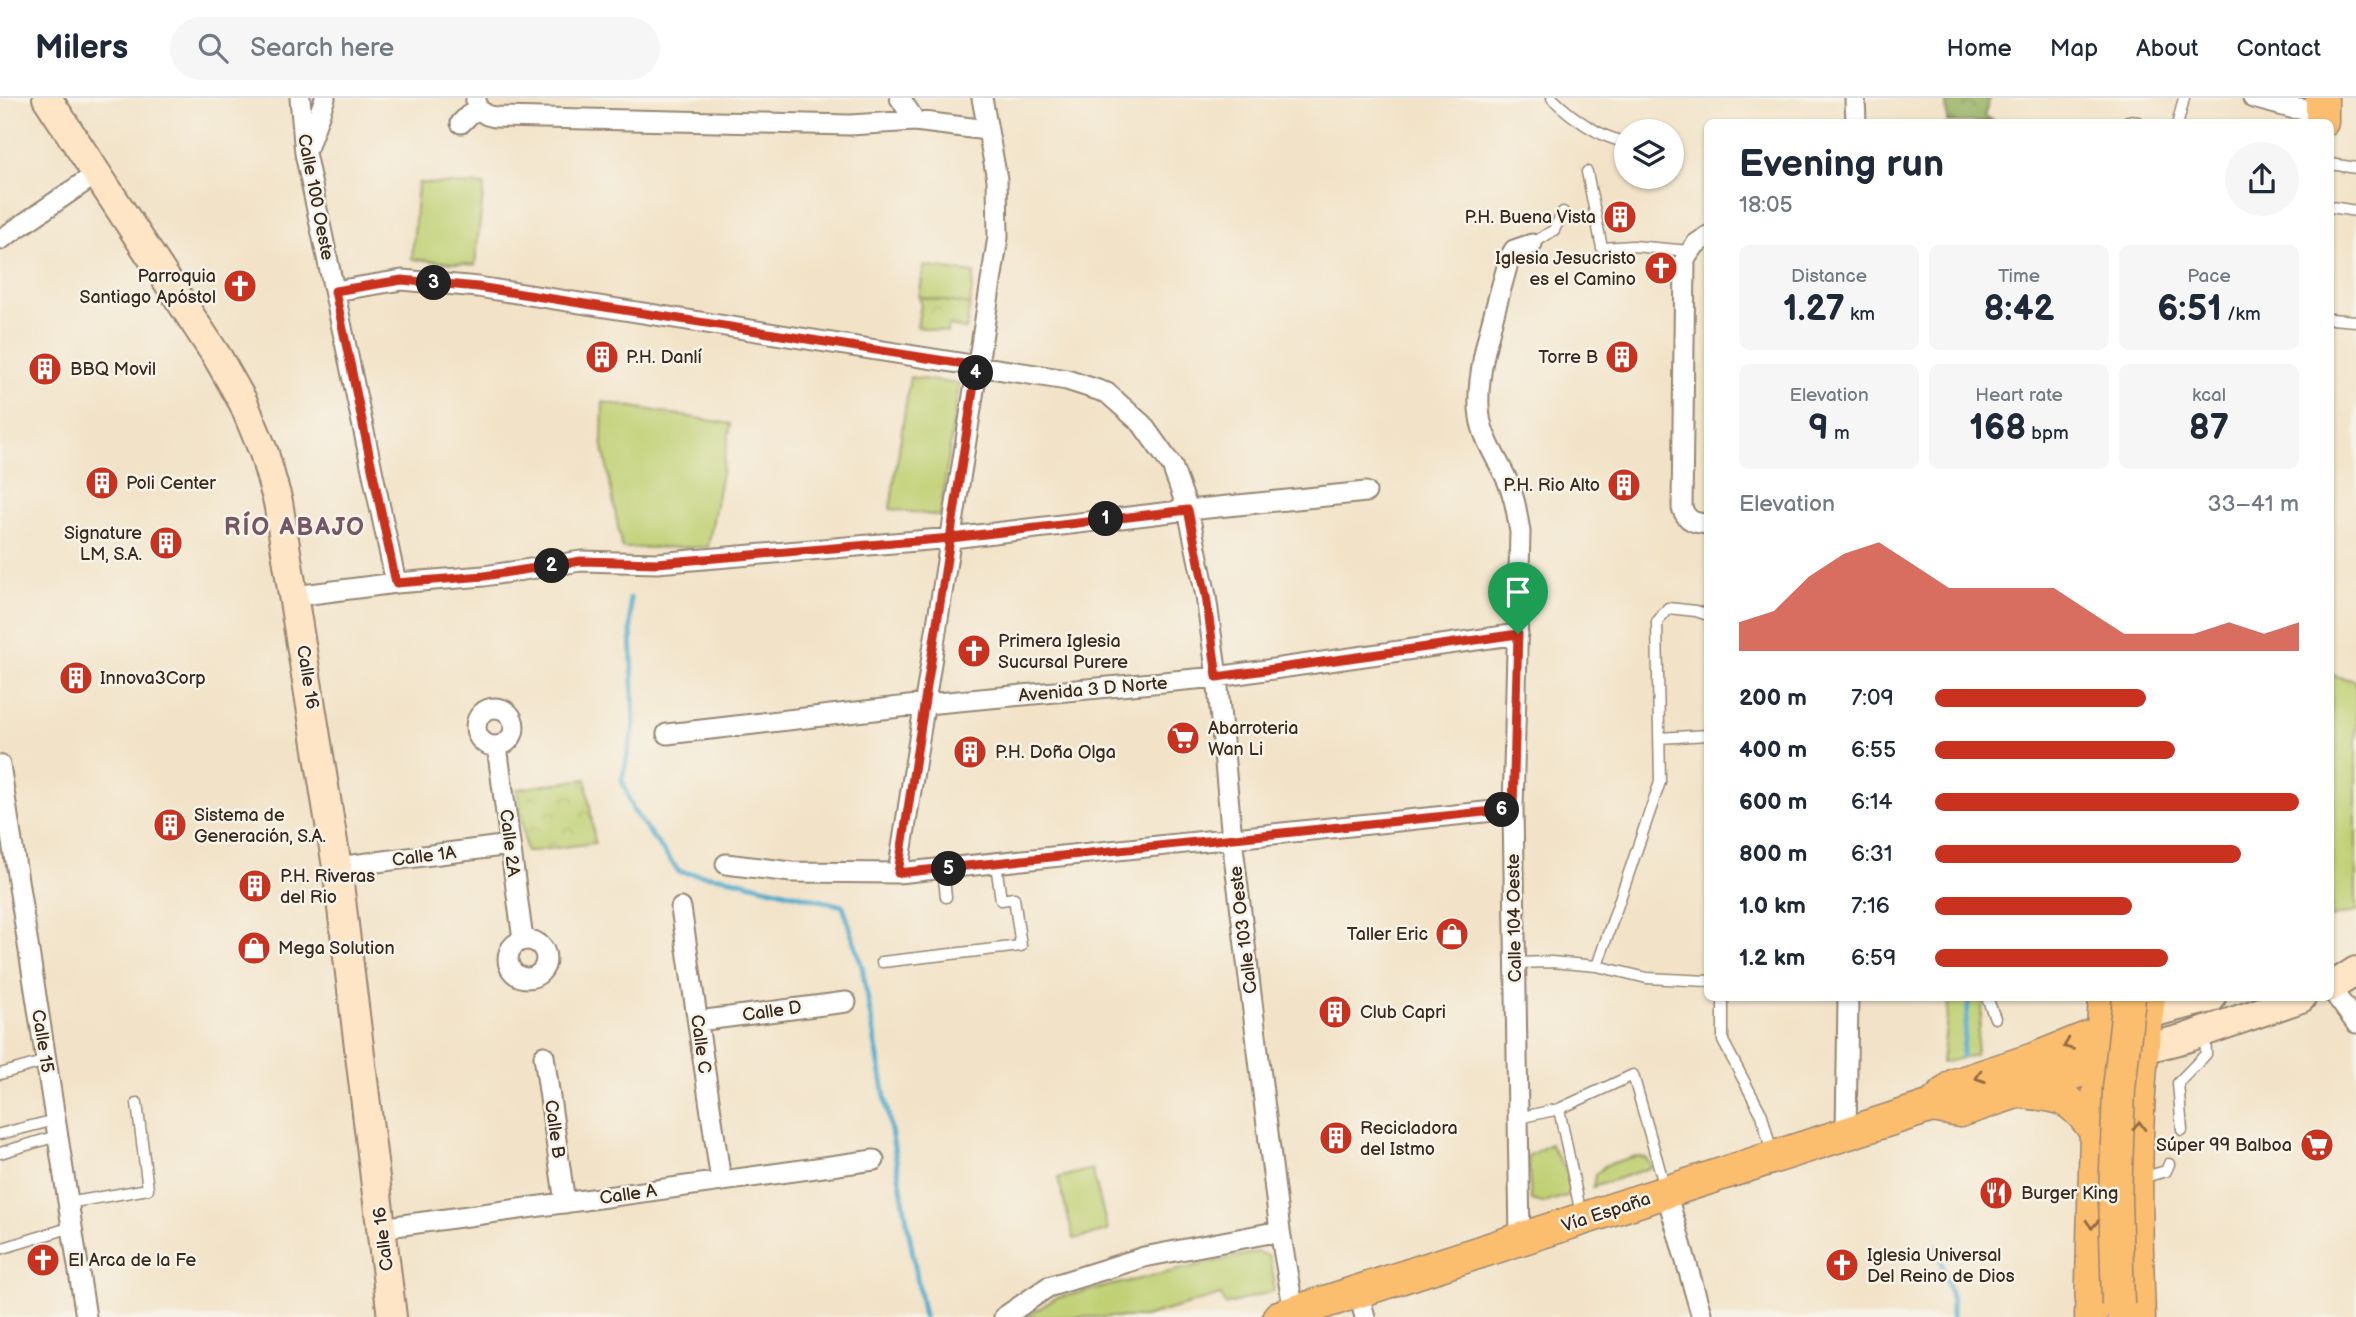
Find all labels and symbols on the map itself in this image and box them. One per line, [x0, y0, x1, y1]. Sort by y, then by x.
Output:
street label: Calle 100 Oeste [293, 132, 338, 262]
building icon: P.H. Buena Vista [1601, 198, 1639, 236]
place label: P.H. Buena Vista [1465, 207, 1596, 228]
place label: Iglesia Jesucristo es el Camino [1495, 248, 1636, 290]
church icon: Iglesia Jesucristo es el Camino [1642, 249, 1680, 287]
place label: Parroquia Santiago Apóstol [80, 266, 216, 308]
pin: 3 [416, 266, 452, 300]
church icon: Parroquia Santiago Apóstol [221, 267, 259, 305]
building icon: P.H. Danlí [583, 338, 621, 376]
building icon: Torre B [1603, 338, 1641, 376]
place label: P.H. Danlí [626, 347, 703, 368]
place label: Torre B [1538, 347, 1598, 368]
building icon: BBQ Movil [26, 350, 64, 388]
pin: 4 [958, 356, 993, 390]
place label: BBQ Movil [70, 359, 156, 380]
building icon: Poli Center [83, 464, 121, 502]
building icon: P.H. Rio Alto [1605, 466, 1643, 504]
place label: Poli Center [126, 473, 216, 494]
place label: P.H. Rio Alto [1503, 475, 1600, 496]
pin: 1 [1088, 502, 1124, 536]
district label: RÍO ABAJO [224, 511, 366, 542]
place label: Signature LM, S.A. [64, 523, 142, 565]
building icon: Signature LM, S.A. [147, 524, 185, 562]
pin: 2 [534, 548, 570, 584]
pin [1488, 562, 1548, 634]
place label: Primera Iglesia Sucursal Purere [998, 631, 1128, 673]
church icon: Primera Iglesia Sucursal Purere [955, 632, 993, 670]
street label: Calle 16 [292, 644, 323, 711]
building icon: Innova3Corp [57, 659, 95, 697]
place label: Innova3Corp [100, 668, 206, 689]
street label: Avenida 3 D Norte [1018, 672, 1169, 706]
place label: Abarroteria Wan Li [1208, 718, 1299, 760]
supermarket icon: Abarroteria Wan Li [1164, 719, 1202, 757]
building icon: P.H. Doña Olga [951, 733, 989, 771]
place label: P.H. Doña Olga [995, 742, 1116, 763]
pin: 6 [1484, 792, 1520, 828]
place label: Sistema de Generación, S.A. [194, 805, 326, 847]
building icon: Sistema de Generación, S.A. [151, 806, 189, 844]
street label: Calle 2A [495, 808, 524, 878]
street label: Calle 1A [391, 842, 457, 871]
pin: 5 [932, 852, 967, 886]
street label: Calle 104 Oeste [1503, 853, 1526, 982]
street label: Calle 103 Oeste [1225, 865, 1262, 995]
place label: P.H. Riveras del Rio [280, 866, 375, 908]
building icon: P.H. Riveras del Rio [236, 867, 274, 905]
shop icon: Taller Eric [1433, 915, 1471, 953]
place label: Taller Eric [1347, 924, 1428, 945]
shop icon: Mega Solution [235, 929, 273, 967]
place label: Mega Solution [278, 938, 395, 959]
building icon: Club Capri [1316, 993, 1354, 1031]
street label: Calle D [741, 997, 803, 1026]
place label: Club Capri [1360, 1002, 1446, 1023]
street label: Calle 15 [27, 1008, 58, 1074]
street label: Calle C [686, 1013, 715, 1075]
one-way arrow [2062, 1036, 2074, 1050]
one-way arrow [1975, 1069, 1987, 1083]
street label: Calle B [540, 1099, 569, 1160]
place label: Recicladora del Istmo [1360, 1118, 1458, 1160]
building icon: Recicladora del Istmo [1317, 1119, 1355, 1157]
one-way arrow [2131, 1121, 2147, 1131]
supermarket icon: Súper 99 Balboa [2298, 1126, 2336, 1164]
place label: Súper 99 Balboa [2156, 1135, 2292, 1156]
restaurant icon: Burger King [1977, 1174, 2015, 1212]
street label: Calle A [598, 1180, 658, 1209]
place label: Burger King [2021, 1183, 2118, 1204]
street label: Vía España [1559, 1188, 1653, 1237]
street label: Calle 16 [369, 1206, 398, 1272]
one-way arrow [2085, 1219, 2100, 1230]
church icon: El Arca de la Fe [24, 1241, 62, 1279]
place label: Iglesia Universal Del Reino de Dios [1867, 1245, 2015, 1287]
church icon: Iglesia Universal Del Reino de Dios [1823, 1246, 1861, 1284]
place label: El Arca de la Fe [68, 1250, 196, 1271]

